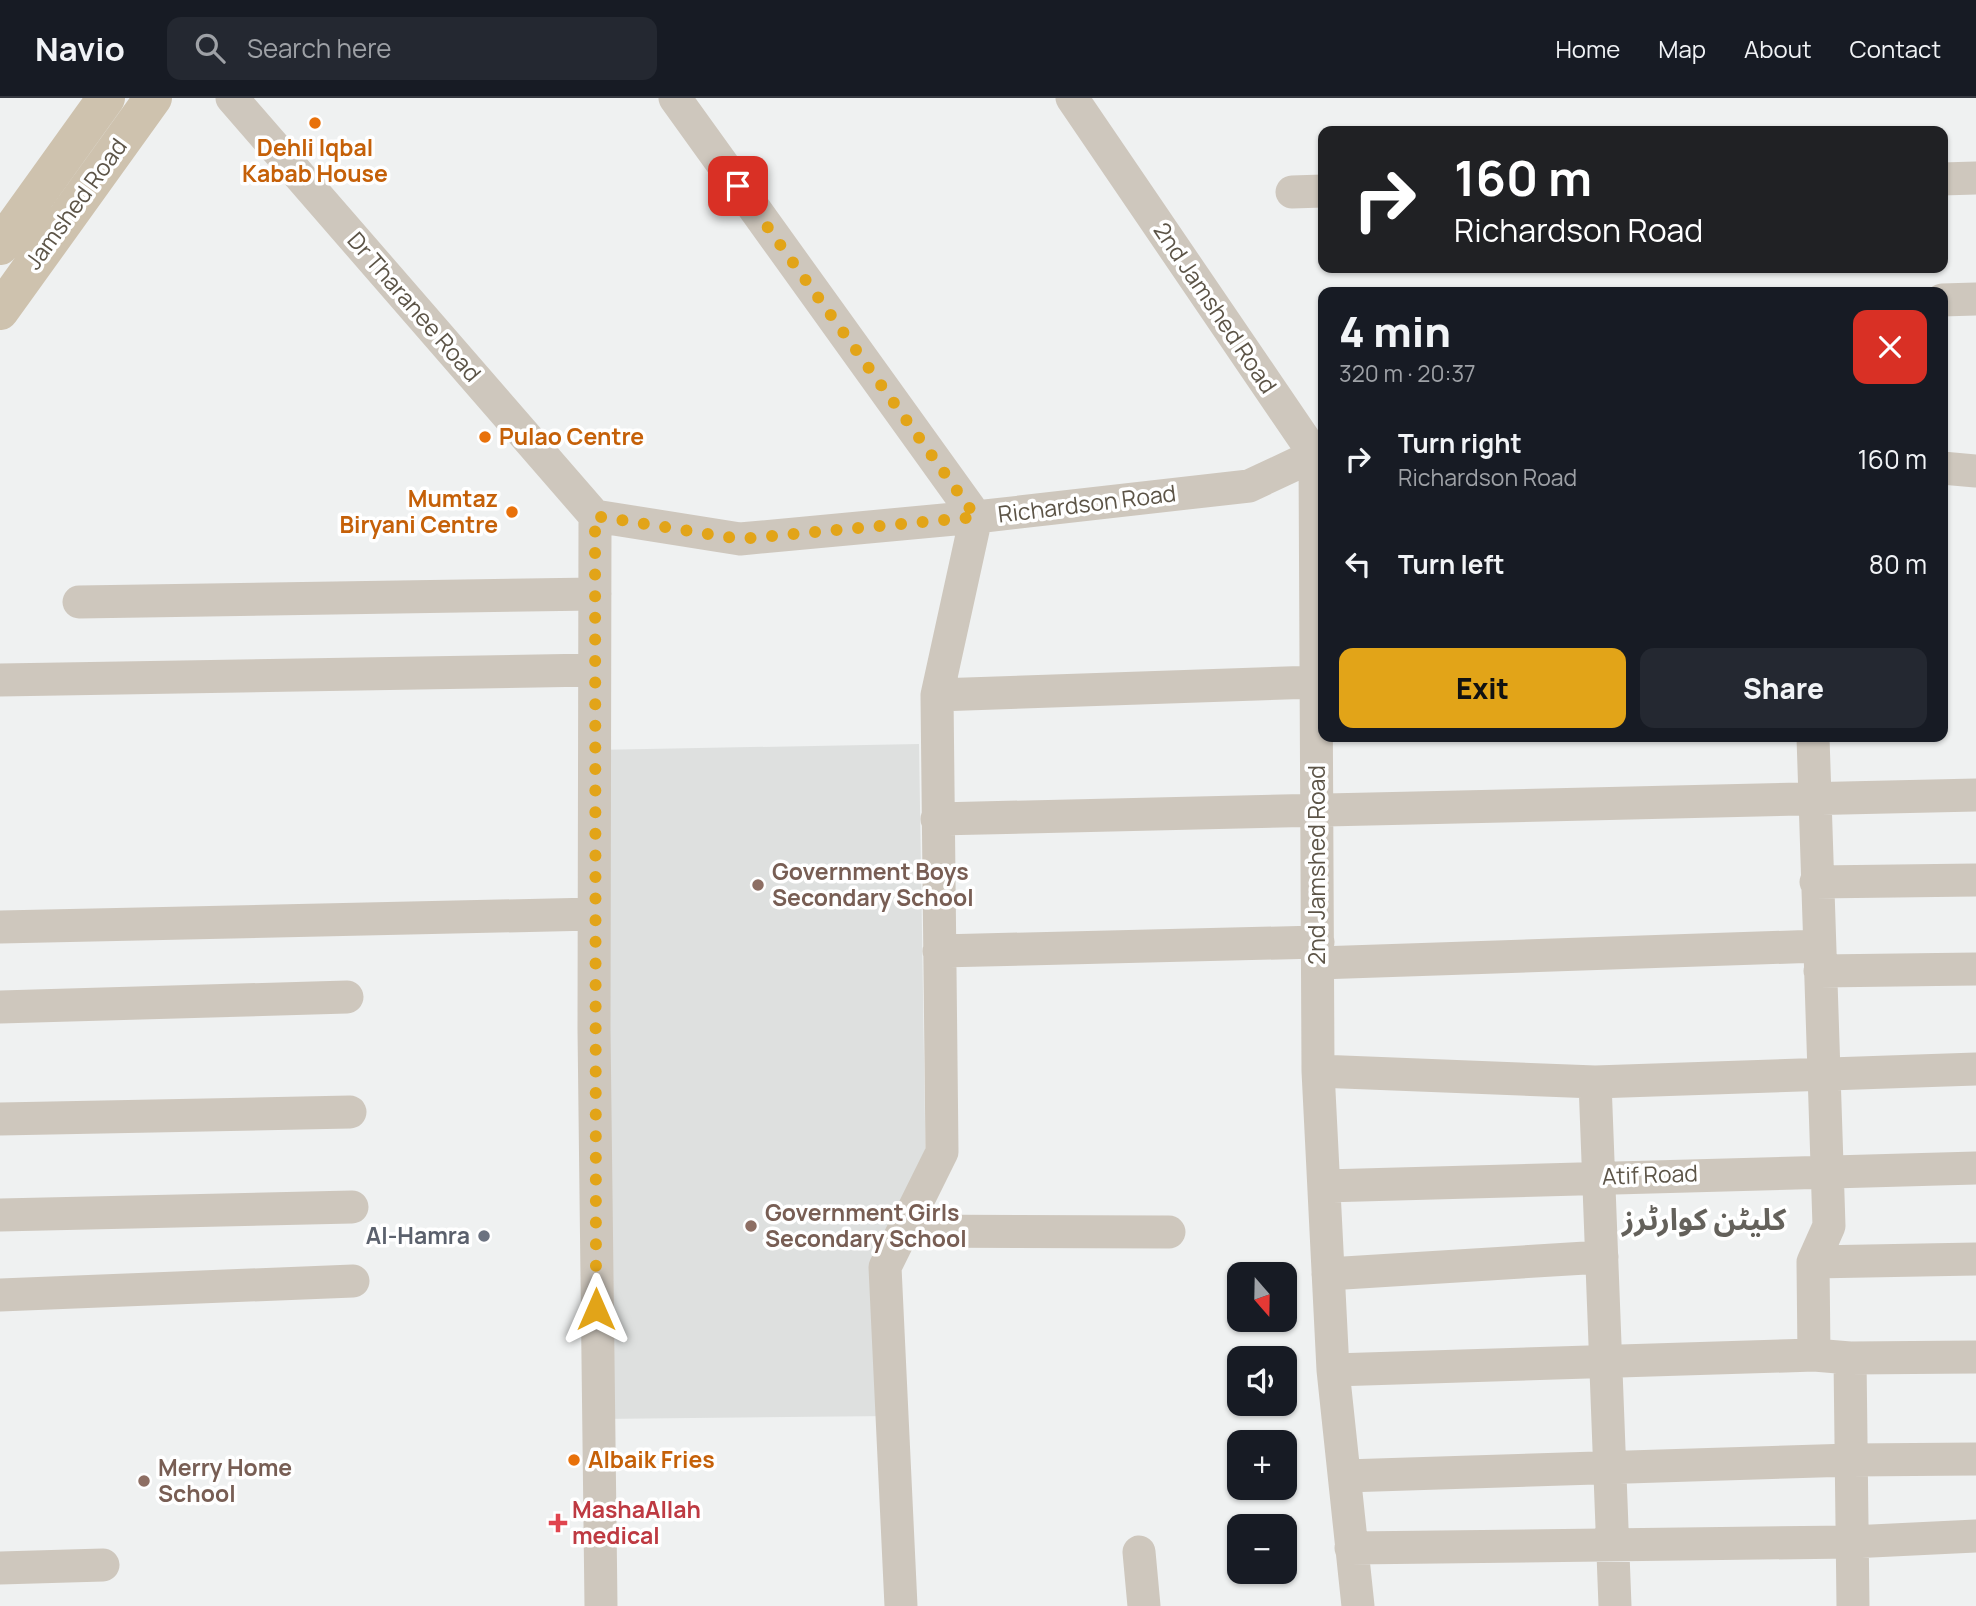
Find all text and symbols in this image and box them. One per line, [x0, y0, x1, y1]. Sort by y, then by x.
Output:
search box [167, 17, 657, 80]
text: Navio [35, 26, 125, 71]
icon: search [191, 29, 229, 67]
text: Search here [247, 30, 391, 66]
text: Home [1555, 32, 1620, 65]
text: Map [1658, 32, 1706, 65]
text: About [1744, 32, 1812, 65]
text: Contact [1850, 32, 1941, 65]
marker: Dehli Iqbal Kabab House [307, 115, 323, 131]
street label: Jamshed Road [17, 131, 134, 275]
place label: Dehli Iqbal Kabab House [242, 131, 388, 189]
text: 160 m [1454, 144, 1592, 211]
icon: right [1339, 154, 1430, 245]
pin [708, 156, 768, 216]
icon: arrive [719, 167, 757, 205]
text: Richardson Road [1454, 208, 1703, 252]
street label: 2nd Jamshed Road [1147, 216, 1285, 399]
street label: Dr Tharanee Road [341, 225, 489, 388]
text: 4 min [1339, 302, 1451, 360]
button: close [1853, 310, 1927, 384]
text: 320 m · 20:37 [1339, 357, 1476, 389]
place label: Pulao Centre [499, 420, 644, 452]
text: Turn right [1398, 425, 1522, 461]
marker: Pulao Centre [477, 429, 493, 445]
icon: right [1339, 440, 1377, 478]
text: 160 m [1858, 441, 1927, 477]
text: Richardson Road [1398, 461, 1577, 493]
street label: Richardson Road [996, 476, 1178, 530]
place label: Mumtaz Biryani Centre [340, 482, 498, 540]
marker: Mumtaz Biryani Centre [504, 504, 520, 520]
icon: left [1339, 545, 1377, 583]
text: Turn left [1398, 546, 1505, 582]
text: 80 m [1869, 546, 1927, 582]
button: Exit [1339, 648, 1626, 728]
button: Share [1640, 648, 1927, 728]
street label: 2nd Jamshed Road [1300, 765, 1332, 965]
place label: Government Boys Secondary School [772, 855, 974, 913]
marker: Government Boys Secondary School [750, 877, 766, 893]
street label: Atif Road [1601, 1156, 1698, 1192]
place label: Government Girls Secondary School [765, 1196, 967, 1254]
district label: کلیٹن کوارٹرز [1620, 1198, 1786, 1239]
marker: Government Girls Secondary School [743, 1218, 759, 1234]
place label: Al-Hamra [366, 1219, 470, 1251]
marker: Al-Hamra [476, 1228, 492, 1244]
north arrow [1227, 1262, 1297, 1332]
map controls [1227, 1262, 1297, 1584]
position arrow [559, 1272, 633, 1346]
button: sound [1227, 1346, 1297, 1416]
button: + [1227, 1430, 1297, 1500]
place label: Albaik Fries [588, 1443, 715, 1475]
place label: Merry Home School [158, 1451, 292, 1509]
marker: Albaik Fries [566, 1452, 582, 1468]
marker: Merry Home School [136, 1473, 152, 1489]
place label: MashaAllah medical [572, 1493, 701, 1551]
button: − [1227, 1514, 1297, 1584]
marker: MashaAllah medical [550, 1515, 566, 1531]

